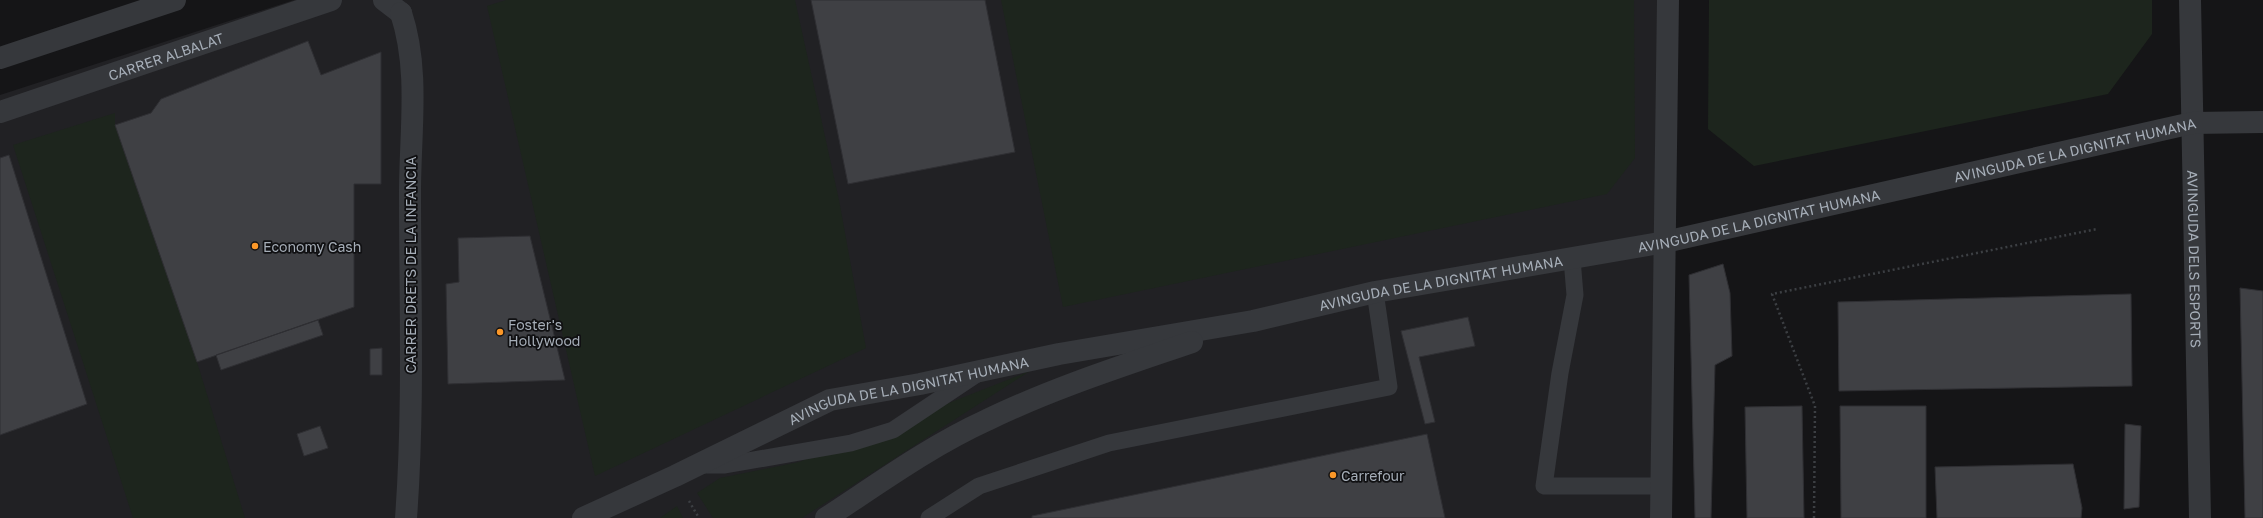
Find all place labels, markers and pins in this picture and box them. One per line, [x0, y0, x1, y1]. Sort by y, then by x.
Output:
place label: Economy Cash [263, 238, 361, 255]
marker: Economy Cash [250, 241, 260, 251]
place label: Foster's Hollywood [508, 316, 580, 349]
marker: Foster's Hollywood [495, 327, 505, 337]
place label: Carrefour [1341, 467, 1405, 484]
marker: Carrefour [1328, 470, 1338, 480]

